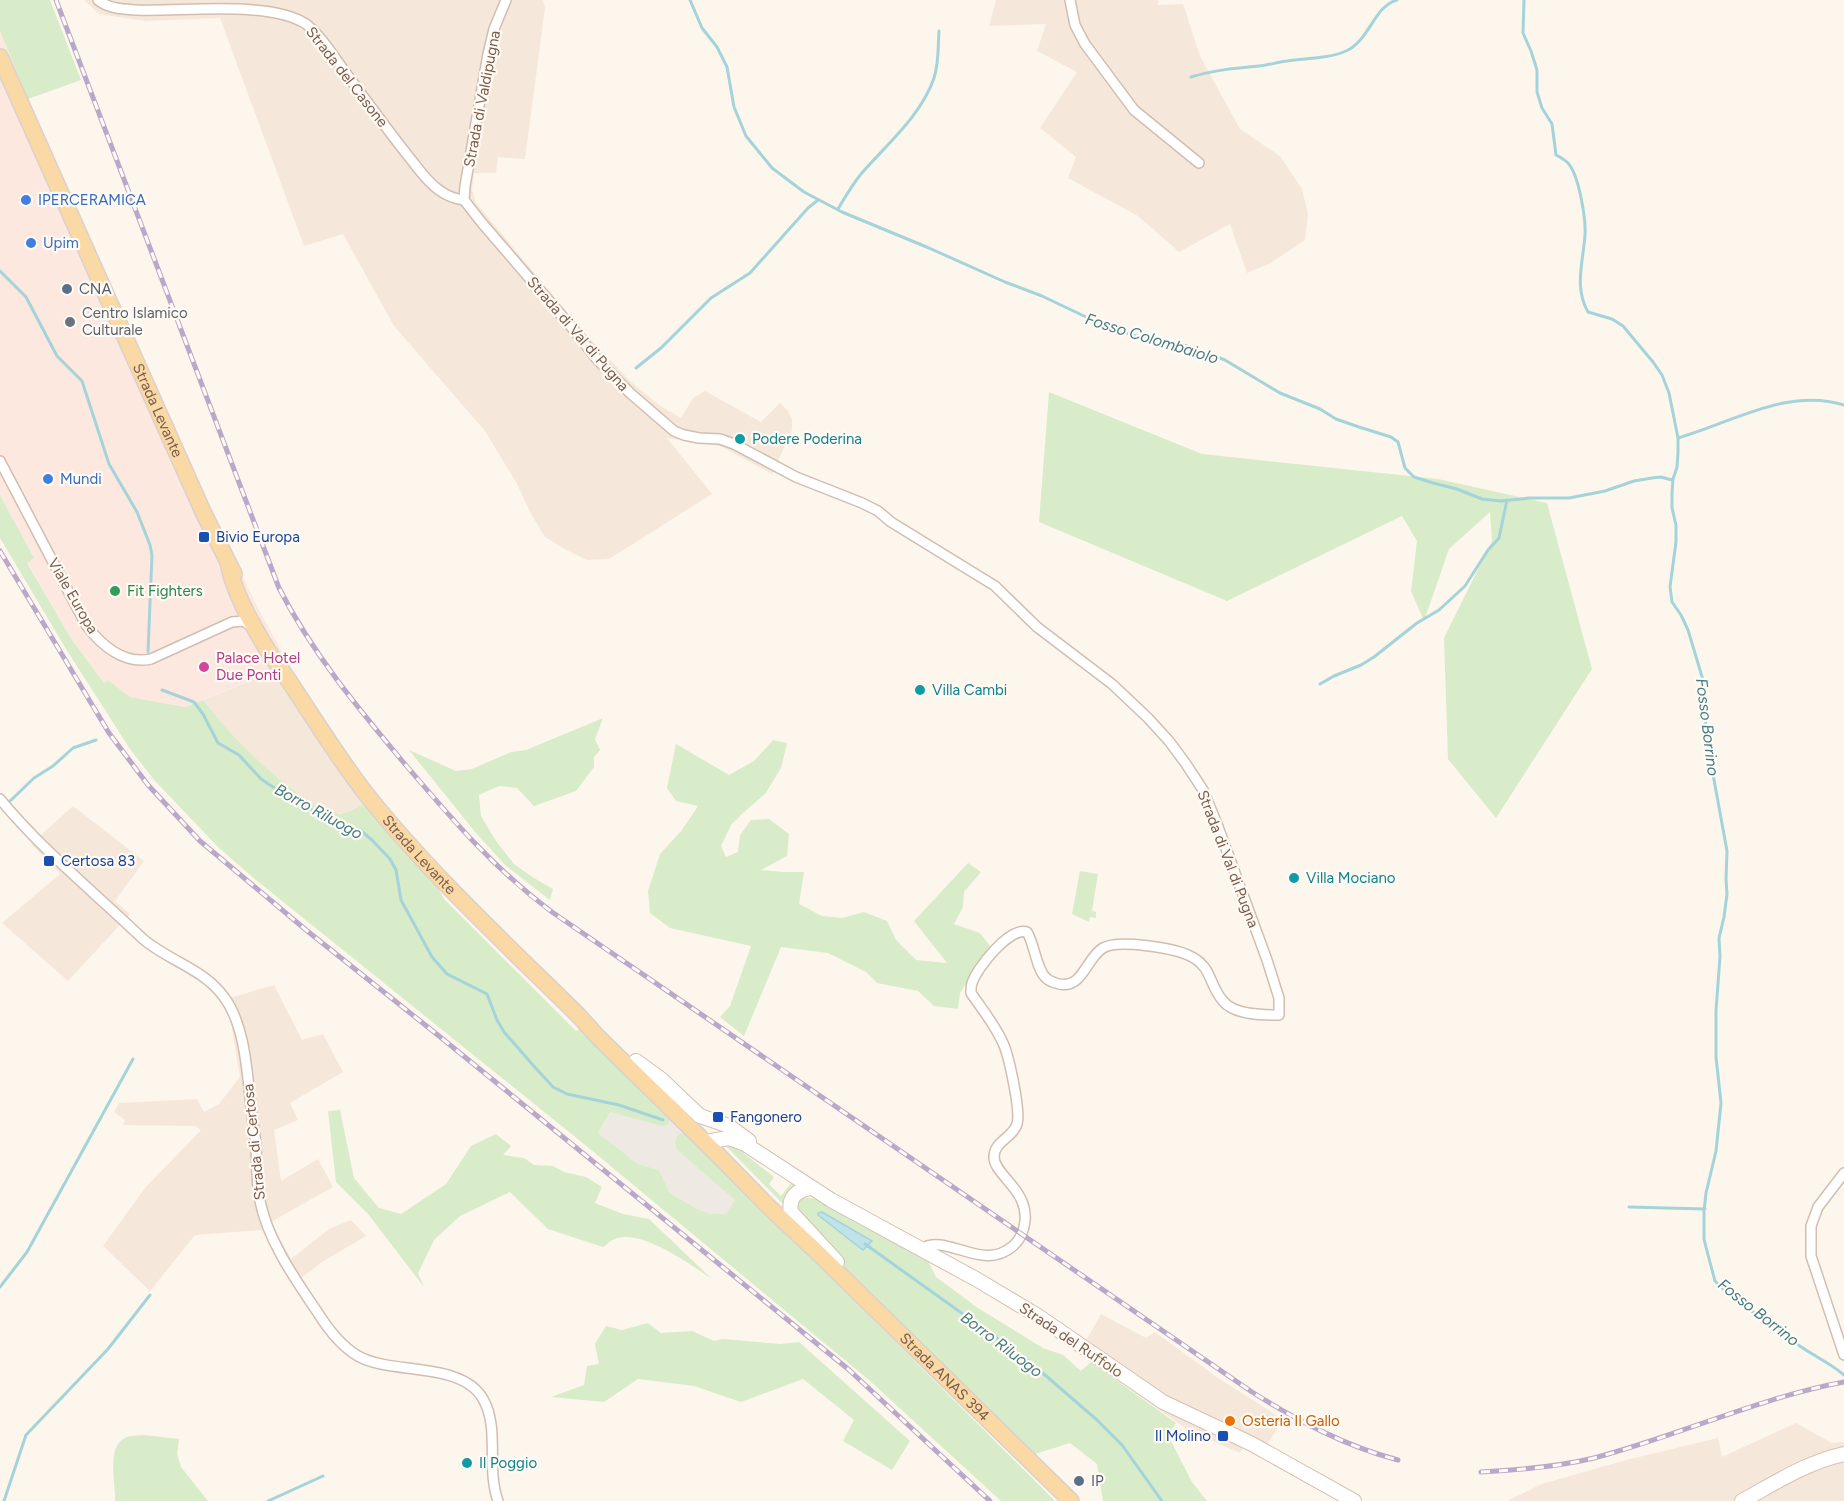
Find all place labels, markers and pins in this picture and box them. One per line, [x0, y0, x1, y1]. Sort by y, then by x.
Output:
place label: IPERCERAMICA [38, 191, 146, 209]
marker: IPERCERAMICA [19, 193, 33, 207]
place label: Upim [43, 234, 79, 252]
marker: Upim [24, 236, 38, 250]
place label: CNA [79, 280, 112, 298]
marker: CNA [60, 282, 74, 296]
place label: Centro Islamico Culturale [82, 304, 188, 339]
marker: Centro Islamico Culturale [63, 315, 77, 329]
place label: Podere Poderina [752, 430, 862, 448]
marker: Podere Poderina [733, 432, 747, 446]
place label: Mundi [60, 470, 102, 488]
marker: Mundi [41, 472, 55, 486]
place label: Bivio Europa [216, 528, 300, 546]
marker: Bivio Europa [197, 530, 211, 544]
place label: Fit Fighters [127, 582, 203, 600]
marker: Fit Fighters [108, 584, 122, 598]
place label: Palace Hotel Due Ponti [216, 649, 300, 684]
marker: Palace Hotel Due Ponti [197, 660, 211, 674]
place label: Villa Cambi [932, 681, 1007, 699]
marker: Villa Cambi [913, 683, 927, 697]
place label: Certosa 83 [61, 852, 135, 870]
marker: Certosa 83 [42, 854, 56, 868]
place label: Villa Mociano [1306, 869, 1396, 887]
marker: Villa Mociano [1287, 871, 1301, 885]
place label: Fangonero [730, 1108, 802, 1126]
marker: Fangonero [711, 1110, 725, 1124]
place label: Osteria Il Gallo [1242, 1412, 1340, 1430]
marker: Osteria Il Gallo [1223, 1414, 1237, 1428]
place label: Il Molino [1155, 1427, 1211, 1445]
marker: Il Molino [1216, 1429, 1230, 1443]
place label: Il Poggio [479, 1454, 537, 1472]
marker: Il Poggio [460, 1456, 474, 1470]
place label: IP [1091, 1472, 1104, 1490]
marker: IP [1072, 1474, 1086, 1488]

